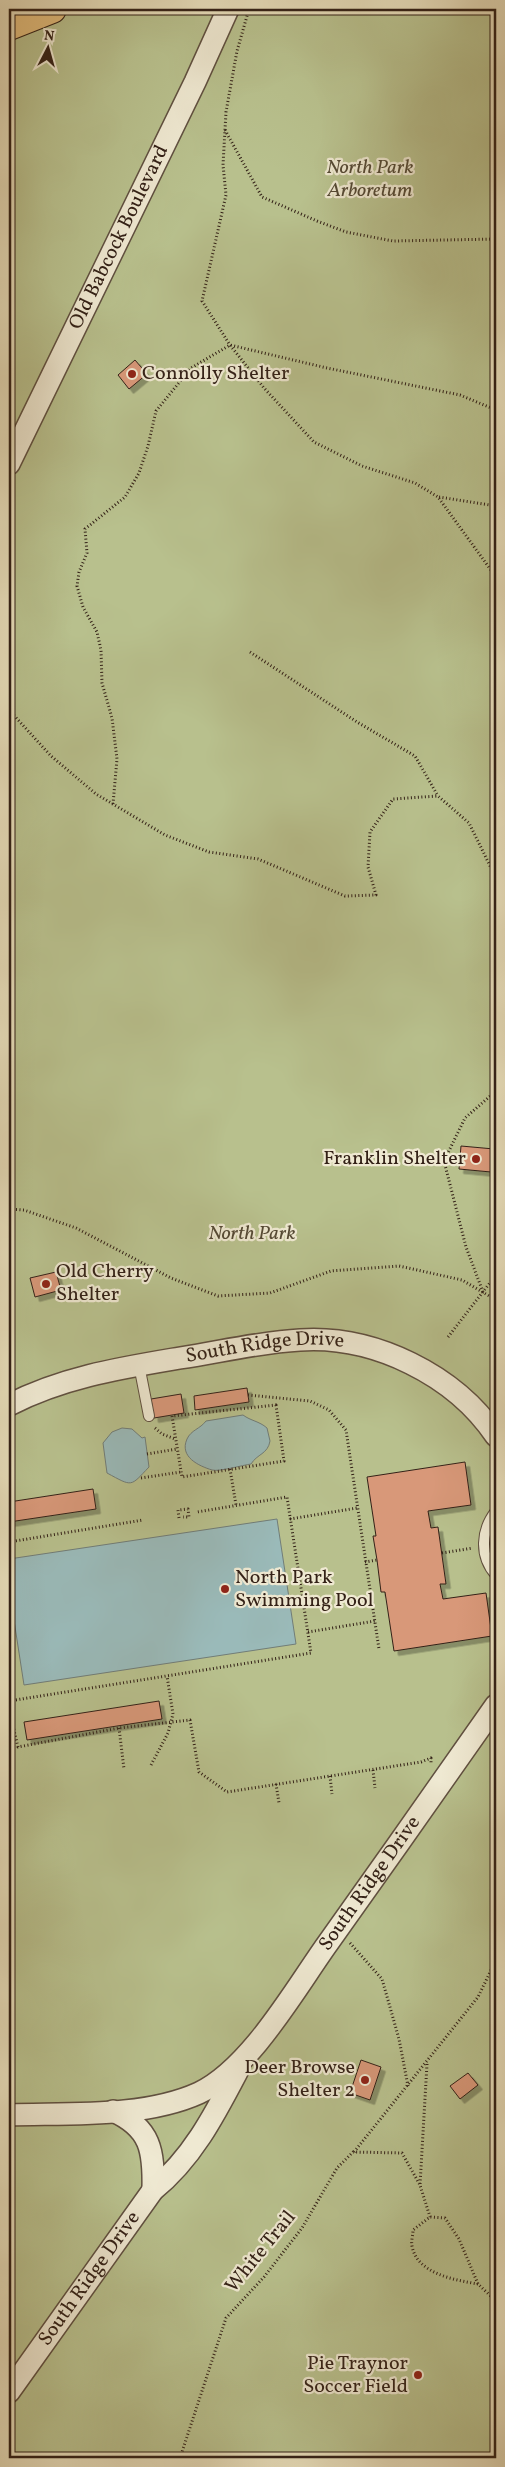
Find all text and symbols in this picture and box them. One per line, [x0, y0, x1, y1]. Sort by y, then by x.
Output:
north arrow [22, 22, 72, 72]
text: N [43, 27, 55, 47]
street label: Old Babcock Boulevard [62, 140, 176, 334]
park label: North Park Arboretum [326, 154, 414, 205]
place label: Connolly Shelter [142, 360, 289, 388]
marker: Connolly Shelter [126, 368, 138, 380]
place label: Franklin Shelter [323, 1145, 466, 1173]
marker: Franklin Shelter [470, 1153, 482, 1165]
park label: North Park [208, 1220, 296, 1248]
place label: Old Cherry Shelter [56, 1258, 154, 1309]
marker: Old Cherry Shelter [40, 1278, 52, 1290]
street label: South Ridge Drive [184, 1325, 346, 1371]
place label: North Park Swimming Pool [235, 1564, 373, 1615]
marker: North Park Swimming Pool [219, 1583, 231, 1595]
street label: South Ridge Drive [313, 1811, 428, 1957]
place label: Deer Browse Shelter 2 [244, 2054, 355, 2105]
marker: Deer Browse Shelter 2 [359, 2074, 371, 2086]
street label: White Trail [219, 2205, 303, 2299]
street label: South Ridge Drive [32, 2206, 147, 2352]
place label: Pie Traynor Soccer Field [303, 2350, 408, 2401]
marker: Pie Traynor Soccer Field [412, 2369, 424, 2381]

